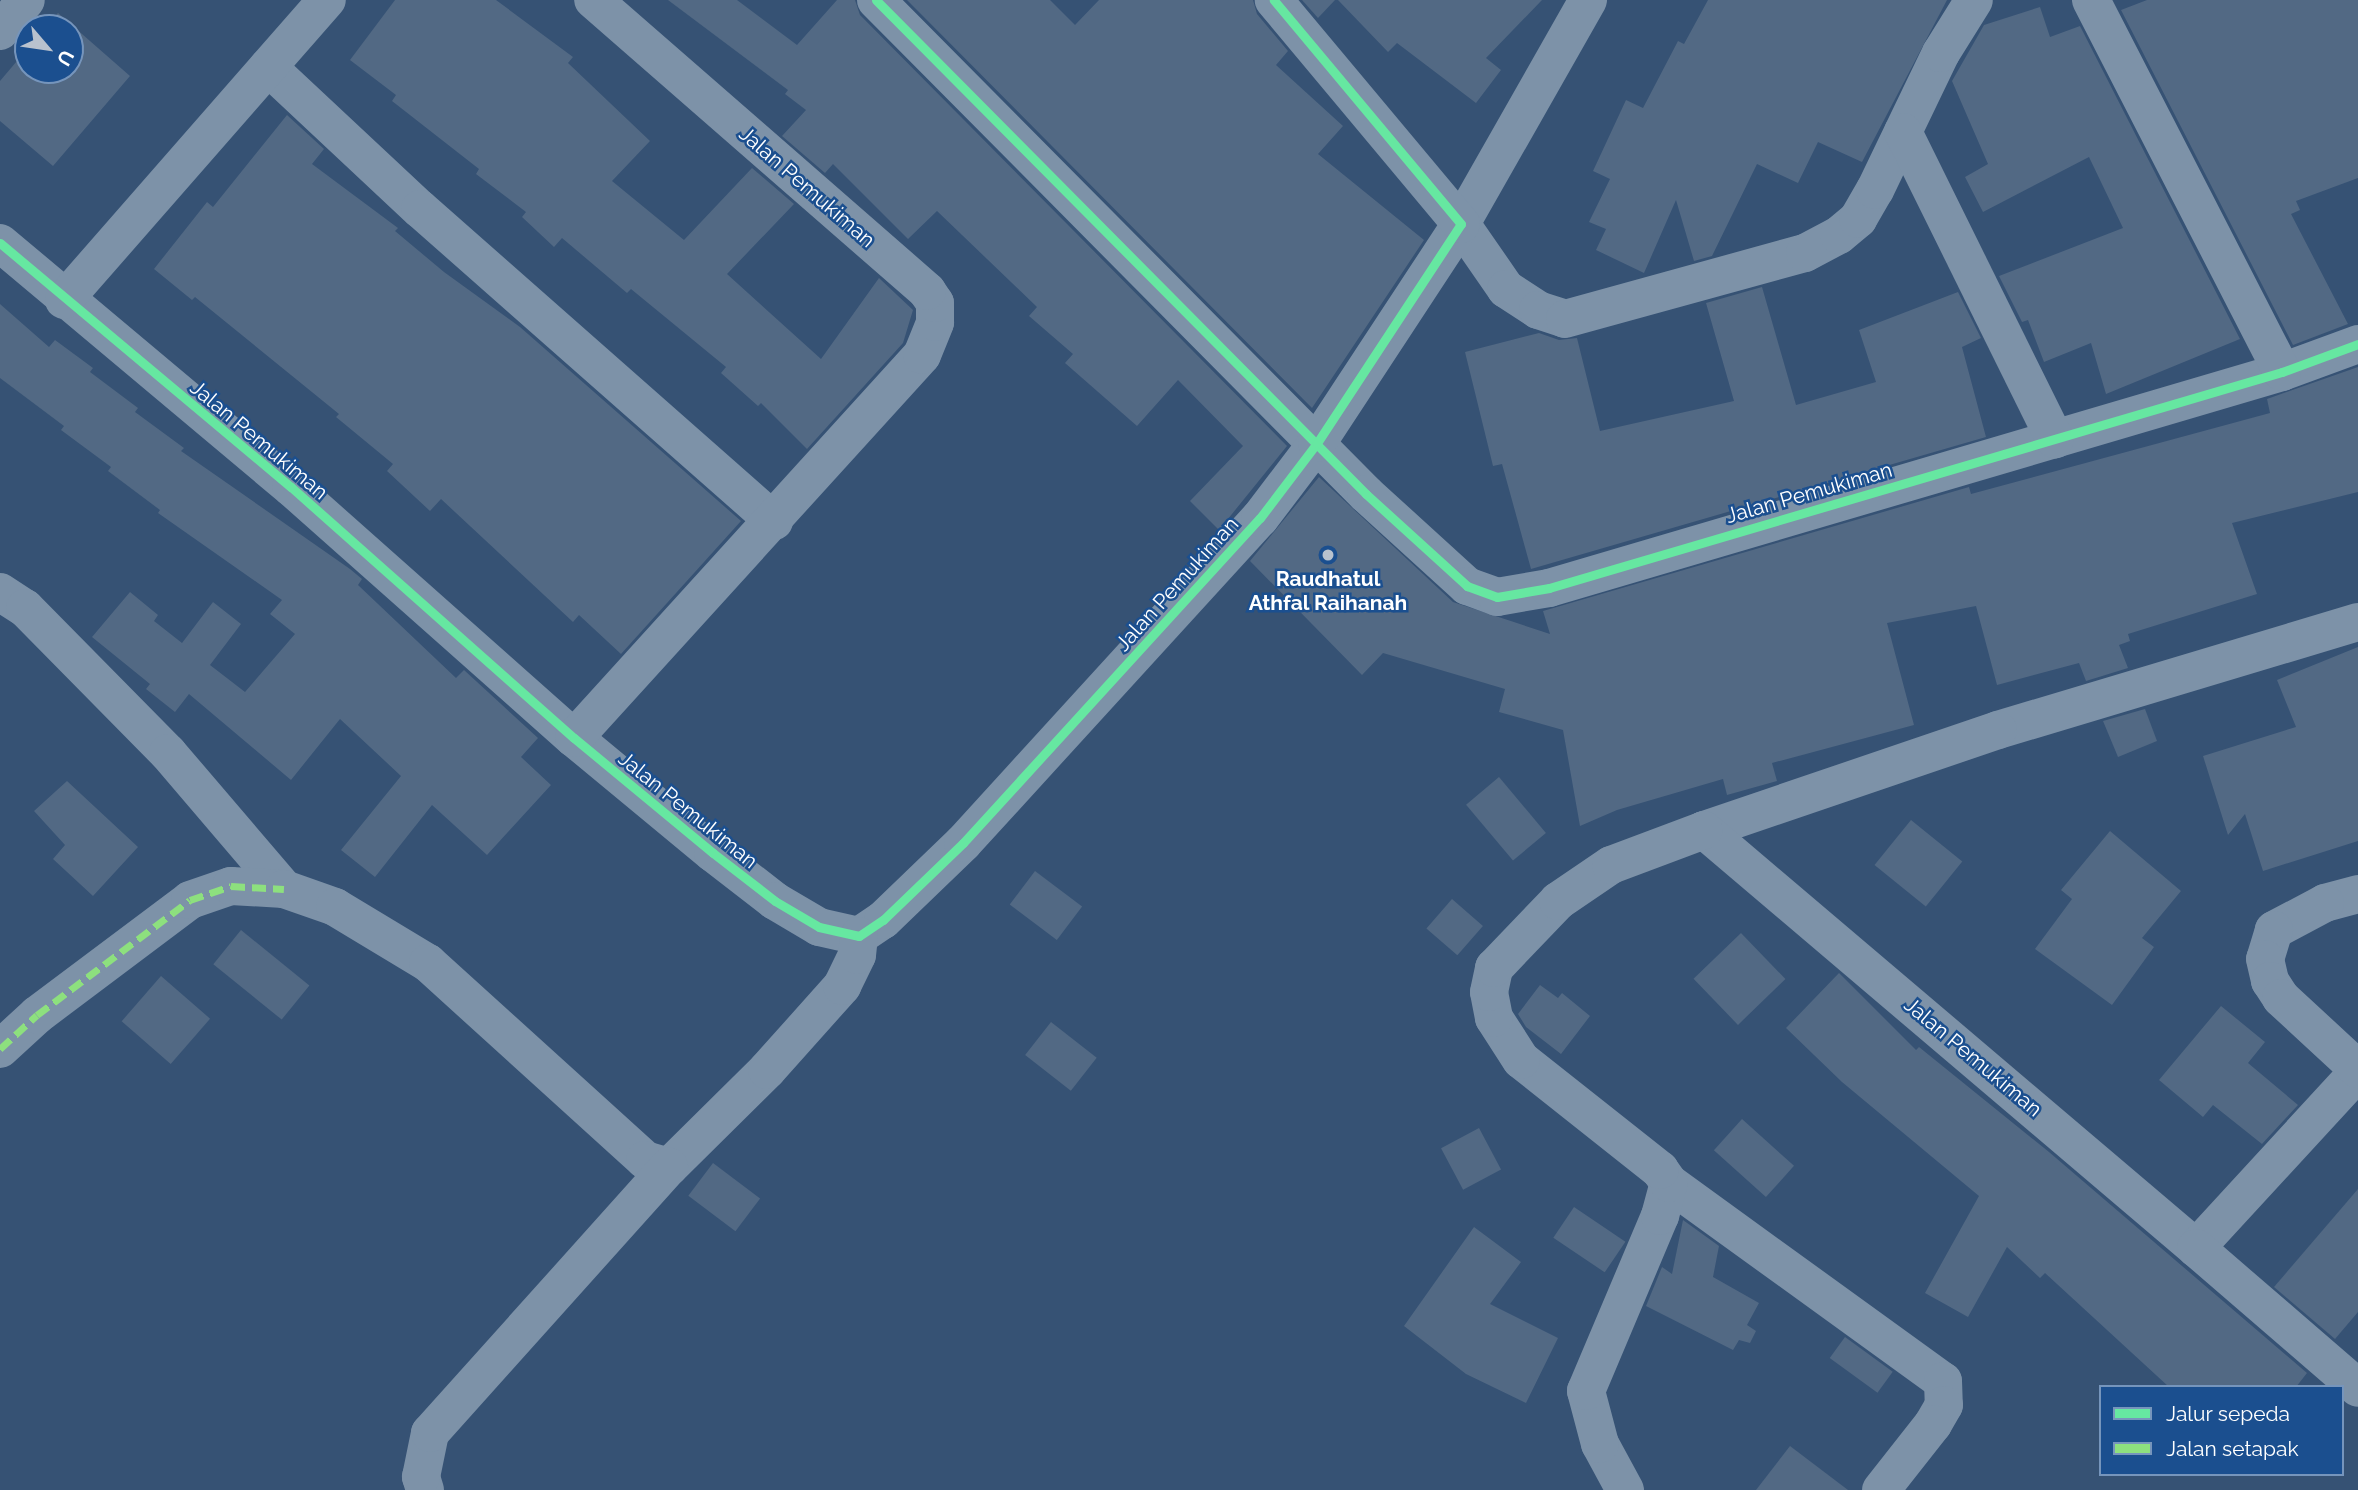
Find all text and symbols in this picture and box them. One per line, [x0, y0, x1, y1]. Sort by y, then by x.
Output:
north arrow [14, 14, 84, 84]
text: U [53, 47, 79, 70]
street label: Jalan Pemukiman [734, 121, 880, 253]
street label: Jalan Pemukiman [185, 375, 333, 505]
street label: Jalan Pemukiman [1723, 457, 1895, 529]
street label: Jalan Pemukiman [1110, 512, 1244, 656]
marker: Raudhatul Athfal Raihanah [1320, 547, 1336, 563]
place label: Raudhatul Athfal Raihanah [1248, 566, 1408, 616]
street label: Jalan Pemukiman [613, 746, 763, 874]
street label: Jalan Pemukiman [1899, 992, 2047, 1122]
legend [2099, 1385, 2344, 1476]
text: Jalur sepeda [2166, 1401, 2290, 1426]
text: Jalan setapak [2166, 1436, 2299, 1461]

